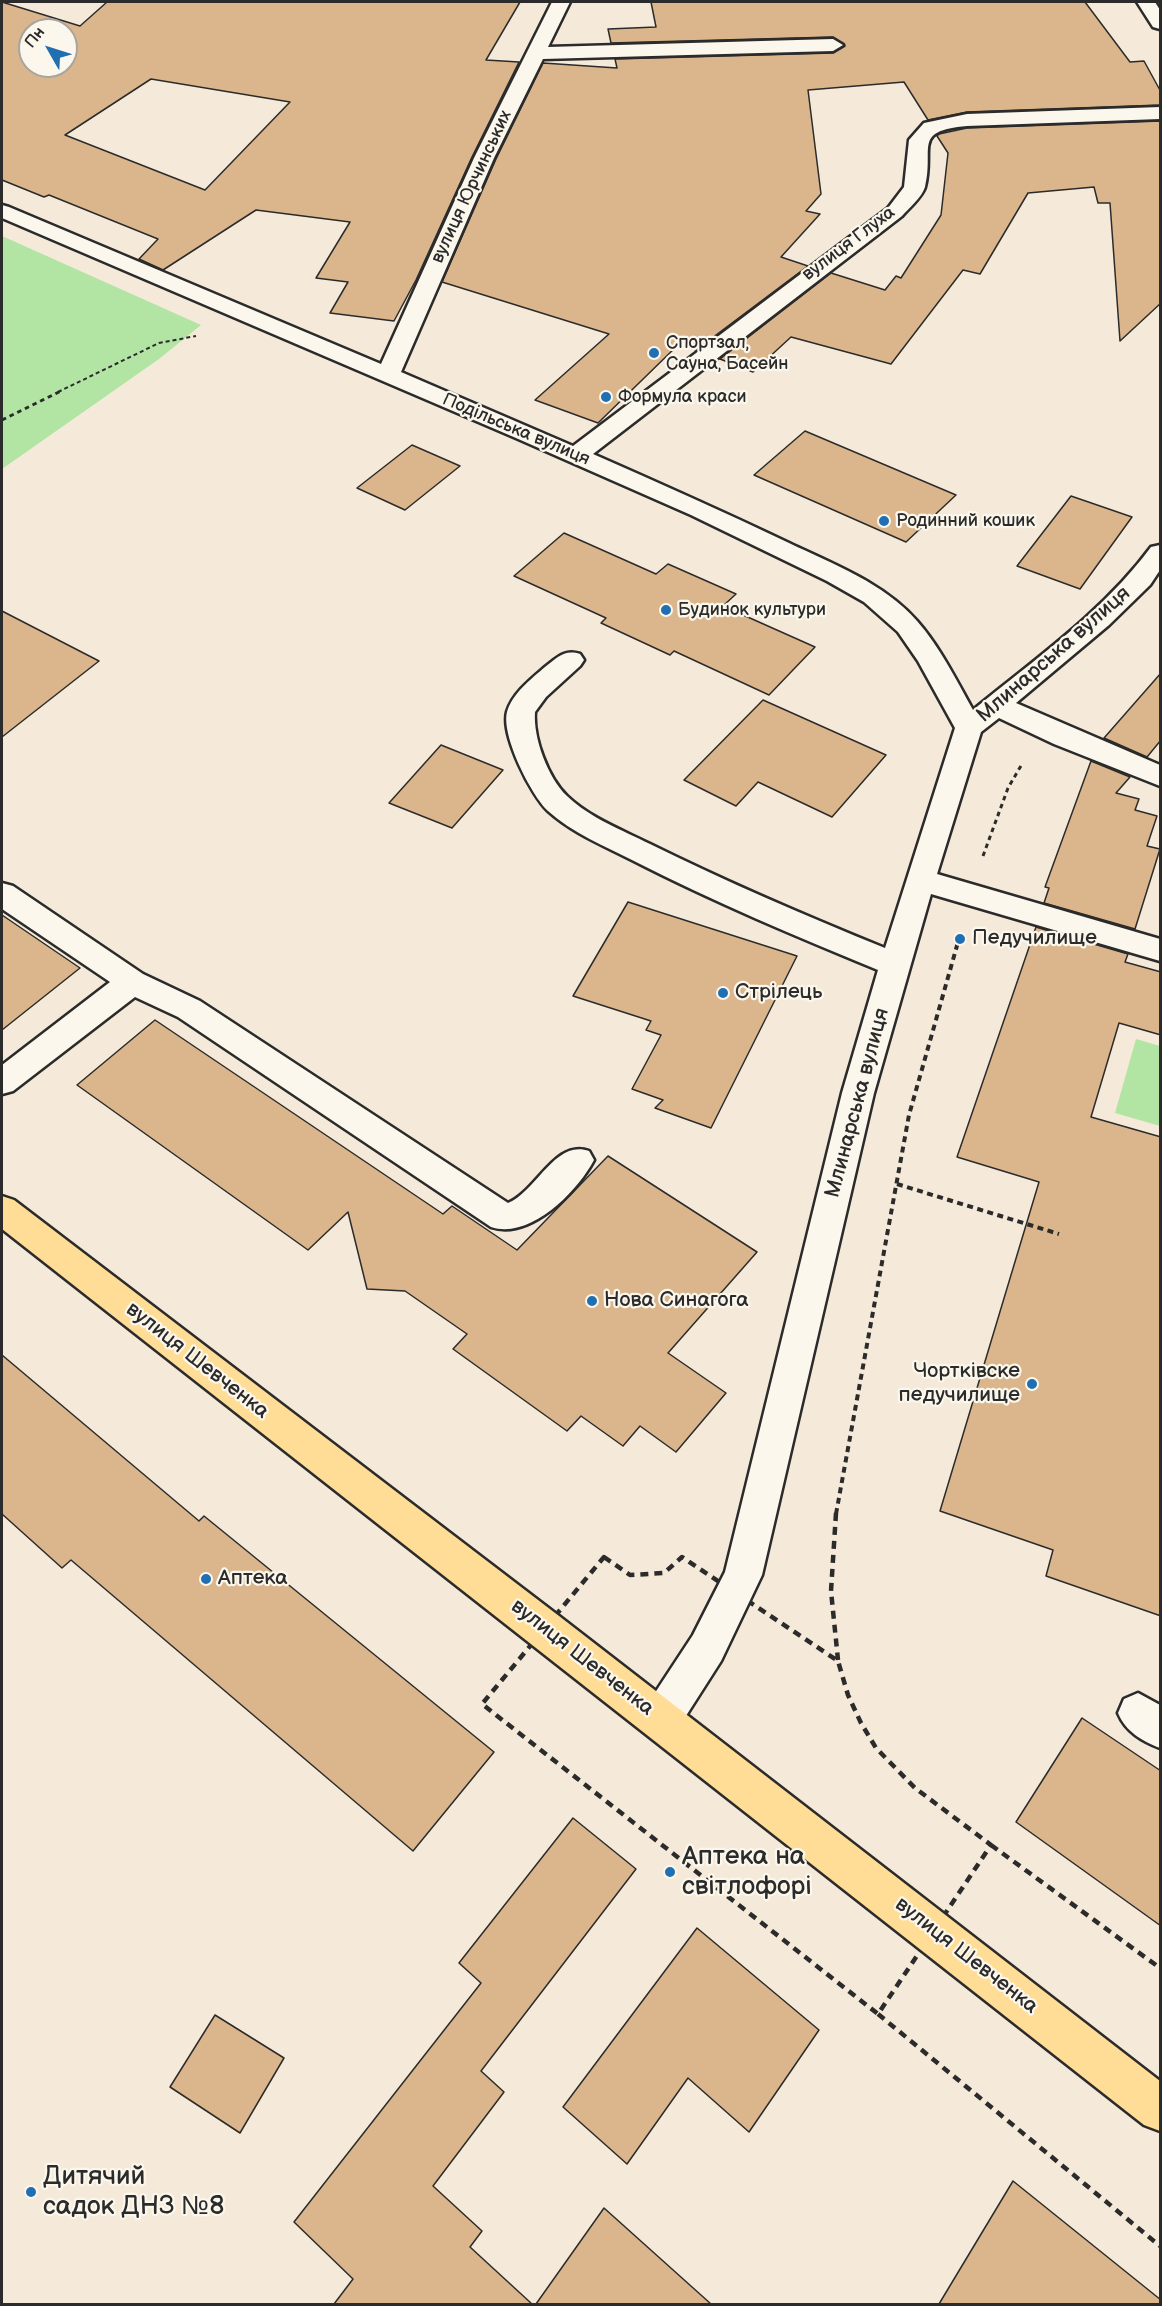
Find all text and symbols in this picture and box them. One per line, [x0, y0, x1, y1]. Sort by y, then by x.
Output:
north arrow [18, 18, 78, 78]
text: Пн [21, 23, 49, 52]
street label: вулиця Юрчинських [427, 107, 517, 267]
street label: вулиця Глуха [798, 202, 900, 286]
place label: Спортзал, Сауна, Басейн [666, 332, 789, 374]
marker: Спортзал, Сауна, Басейн [647, 346, 661, 360]
place label: Формула краси [618, 386, 747, 408]
street label: Подільська вулиця [439, 389, 593, 471]
marker: Формула краси [599, 390, 613, 404]
place label: Родинний кошик [896, 510, 1035, 532]
marker: Родинний кошик [877, 514, 891, 528]
street label: Млинарська вулиця [972, 581, 1136, 729]
place label: Будинок культури [678, 599, 826, 621]
marker: Будинок культури [659, 603, 673, 617]
place label: Педучилище [972, 926, 1097, 952]
marker: Педучилище [953, 932, 967, 946]
place label: Стрілець [735, 980, 822, 1006]
marker: Стрілець [716, 986, 730, 1000]
street label: Млинарська вулиця [821, 1005, 895, 1201]
place label: Нова Синагога [604, 1288, 749, 1314]
marker: Нова Синагога [585, 1294, 599, 1308]
street label: вулиця Шевченка [120, 1297, 274, 1425]
place label: Чортківске педучилище [899, 1359, 1020, 1409]
marker: Чортківске педучилище [1025, 1377, 1039, 1391]
place label: Аптека [218, 1566, 288, 1592]
marker: Аптека [199, 1572, 213, 1586]
street label: вулиця Шевченка [505, 1594, 659, 1722]
place label: Аптека на світлофорі [682, 1841, 812, 1902]
marker: Аптека на світлофорі [663, 1865, 677, 1879]
street label: вулиця Шевченка [889, 1892, 1043, 2020]
place label: Дитячий садок ДНЗ №8 [43, 2161, 224, 2222]
marker: Дитячий садок ДНЗ №8 [24, 2185, 38, 2199]

